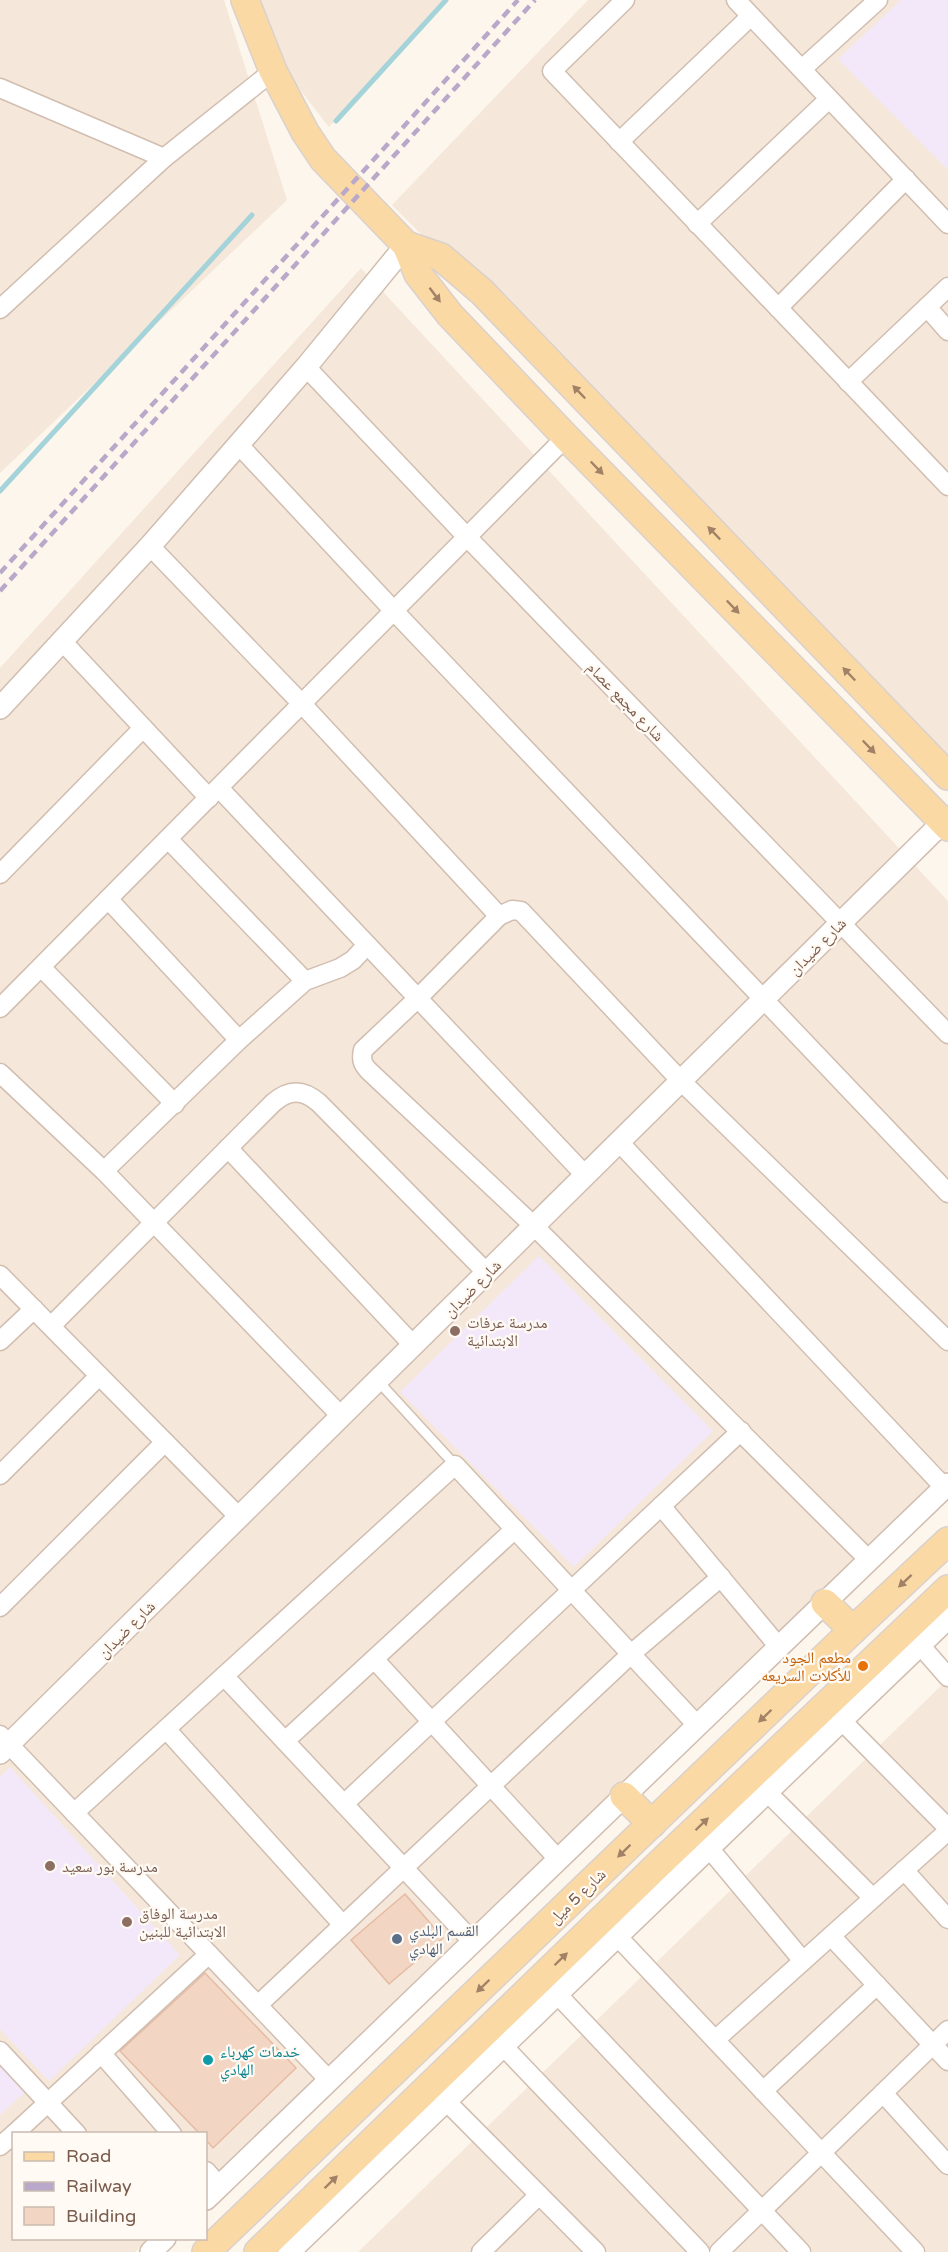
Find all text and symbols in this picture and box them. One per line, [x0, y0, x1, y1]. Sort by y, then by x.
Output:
one-way arrow [428, 287, 441, 303]
one-way arrow [573, 386, 587, 400]
one-way arrow [589, 460, 603, 474]
one-way arrow [708, 526, 722, 540]
one-way arrow [726, 600, 740, 615]
street label: شارع مجمع عصام [582, 658, 668, 746]
one-way arrow [843, 667, 857, 681]
one-way arrow [862, 739, 876, 753]
street label: شارع ضيدان [785, 914, 851, 980]
street label: شارع ضيدان [440, 1256, 506, 1322]
place label: مدرسة عرفات الابتدائية [467, 1313, 548, 1351]
marker: مدرسة عرفات الابتدائية [448, 1324, 462, 1338]
one-way arrow [898, 1574, 913, 1588]
street label: شارع ضيدان [94, 1597, 160, 1663]
place label: مطعم الجود للأكلات السريعه [761, 1648, 851, 1686]
marker: مطعم الجود للأكلات السريعه [856, 1659, 870, 1673]
one-way arrow [757, 1709, 772, 1723]
one-way arrow [694, 1817, 709, 1831]
one-way arrow [616, 1844, 631, 1858]
place label: مدرسة بور سعيد [62, 1857, 158, 1877]
marker: مدرسة بور سعيد [43, 1859, 57, 1873]
street label: شارع 5 ميل [545, 1865, 610, 1929]
place label: مدرسة الوفاق الابتدائية للبنين [139, 1904, 226, 1942]
marker: مدرسة الوفاق الابتدائية للبنين [120, 1915, 134, 1929]
place label: القسم البلدي الهادي [409, 1921, 479, 1961]
marker: القسم البلدي الهادي [390, 1932, 404, 1946]
one-way arrow [554, 1952, 569, 1966]
one-way arrow [475, 1979, 490, 1993]
place label: خدمات كهرباء الهادي [220, 2042, 300, 2082]
marker: خدمات كهرباء الهادي [201, 2053, 215, 2067]
legend [12, 2132, 207, 2240]
text: Road [66, 2145, 111, 2167]
text: Railway [66, 2175, 132, 2197]
one-way arrow [323, 2176, 337, 2190]
text: Building [66, 2205, 136, 2227]

